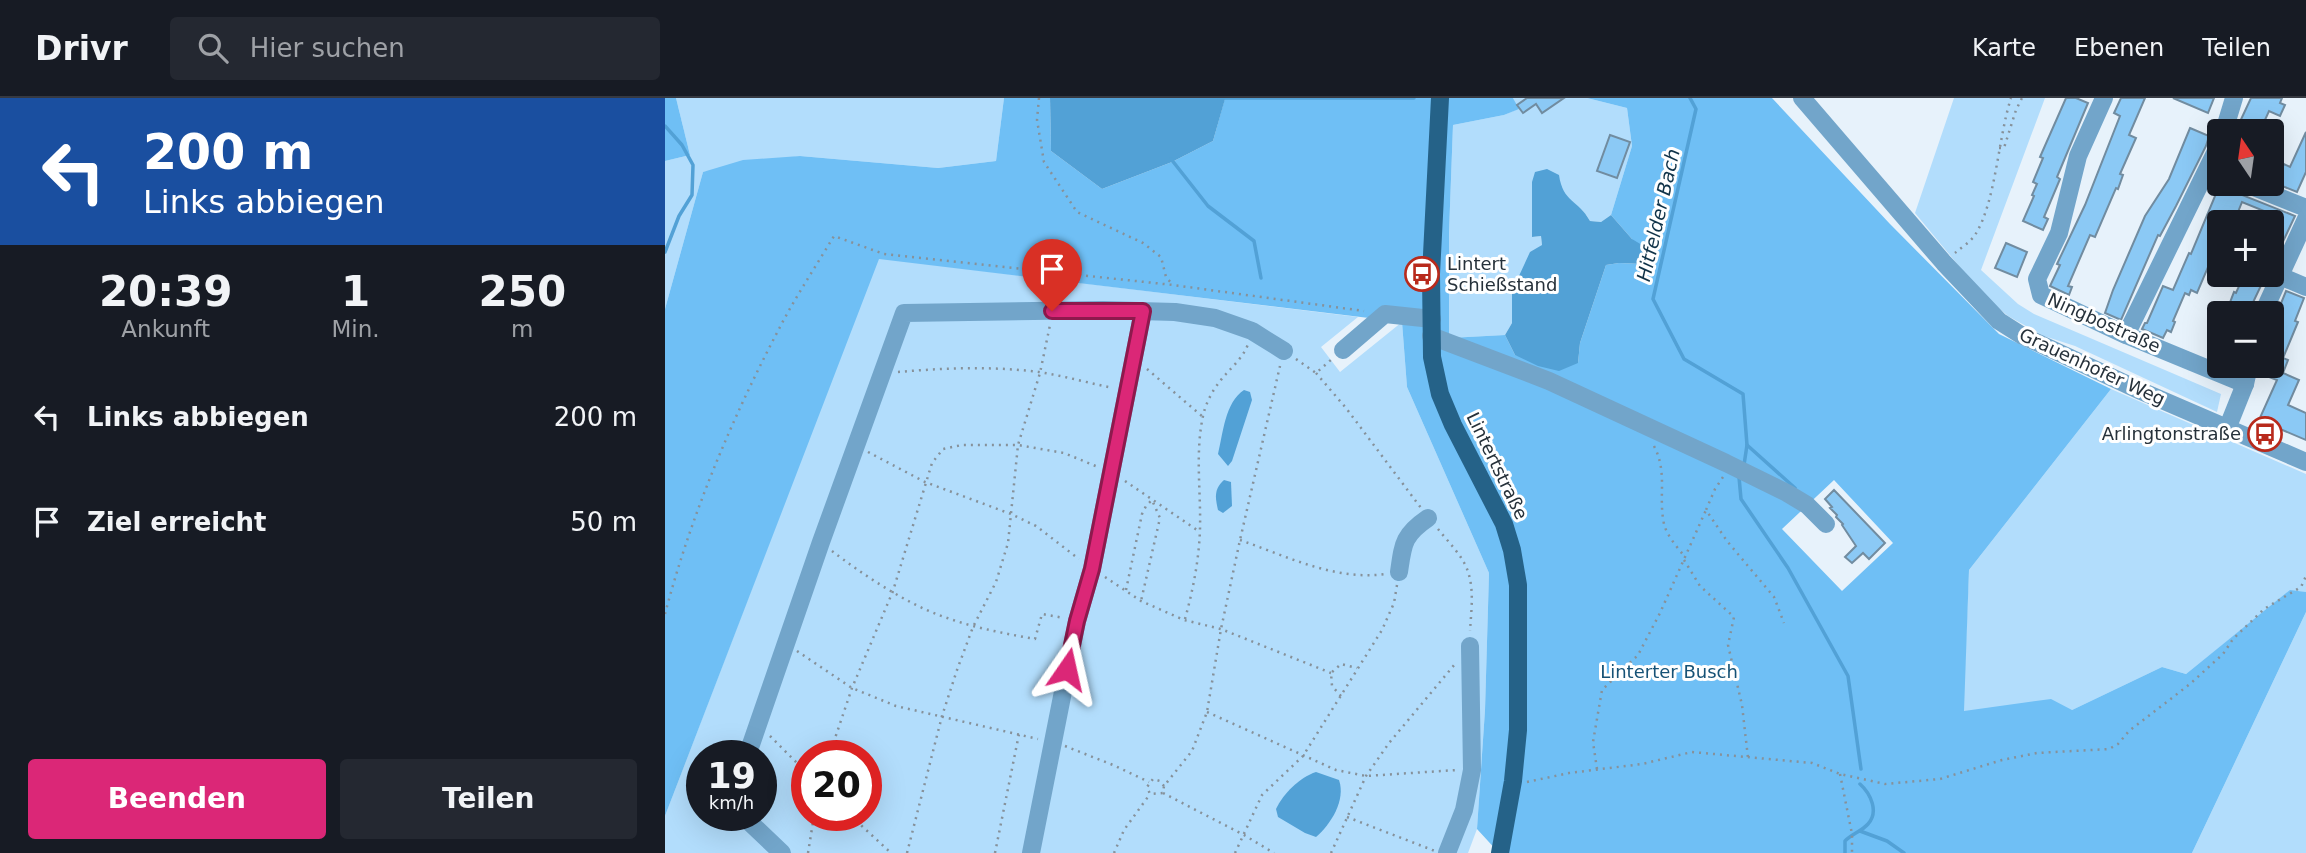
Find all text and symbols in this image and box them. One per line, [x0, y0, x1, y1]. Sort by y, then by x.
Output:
search box [170, 17, 660, 80]
text: Drivr [35, 29, 128, 68]
icon: search [194, 29, 232, 67]
text: Hier suchen [250, 33, 405, 63]
text: Karte [1972, 34, 2036, 62]
text: Ebenen [2074, 34, 2164, 62]
text: Teilen [2202, 34, 2271, 62]
north arrow [2207, 119, 2284, 196]
map controls [2207, 119, 2284, 378]
text: 200 m [143, 124, 313, 181]
icon: left [28, 126, 119, 217]
water label: Hitfelder Bach [1632, 147, 1684, 283]
text: Links abbiegen [143, 183, 384, 221]
button: + [2207, 210, 2284, 287]
pin [1022, 239, 1082, 311]
icon: arrive [1033, 250, 1071, 288]
place label: Lintert Schießstand [1447, 253, 1557, 295]
bus stop icon: Lintert Schießstand [1403, 255, 1441, 293]
text: 20:39 [99, 267, 233, 316]
text: 1 [341, 267, 370, 316]
text: 250 [478, 267, 566, 316]
street label: Ningbostraße [2045, 288, 2164, 357]
button: − [2207, 301, 2284, 378]
text: Ankunft [121, 316, 210, 342]
text: Min. [331, 316, 380, 342]
text: m [511, 316, 533, 342]
street label: Grauenhofer Weg [2016, 324, 2168, 410]
icon: left [28, 398, 66, 436]
text: Links abbiegen [87, 402, 309, 432]
text: 200 m [554, 402, 637, 432]
street label: Lintertstraße [1463, 409, 1532, 523]
bus stop icon: Arlingtonstraße [2246, 415, 2284, 453]
place label: Arlingtonstraße [2102, 423, 2241, 444]
icon: arrive [28, 503, 66, 541]
text: Ziel erreicht [87, 507, 267, 537]
text: 50 m [570, 507, 637, 537]
position arrow [1030, 632, 1104, 706]
park label: Linterter Busch [1600, 661, 1738, 682]
speed limit sign: 20 [791, 740, 882, 831]
text: 19 [707, 756, 756, 796]
button: Beenden [28, 759, 326, 839]
button: Teilen [340, 759, 637, 839]
text: km/h [709, 792, 754, 813]

